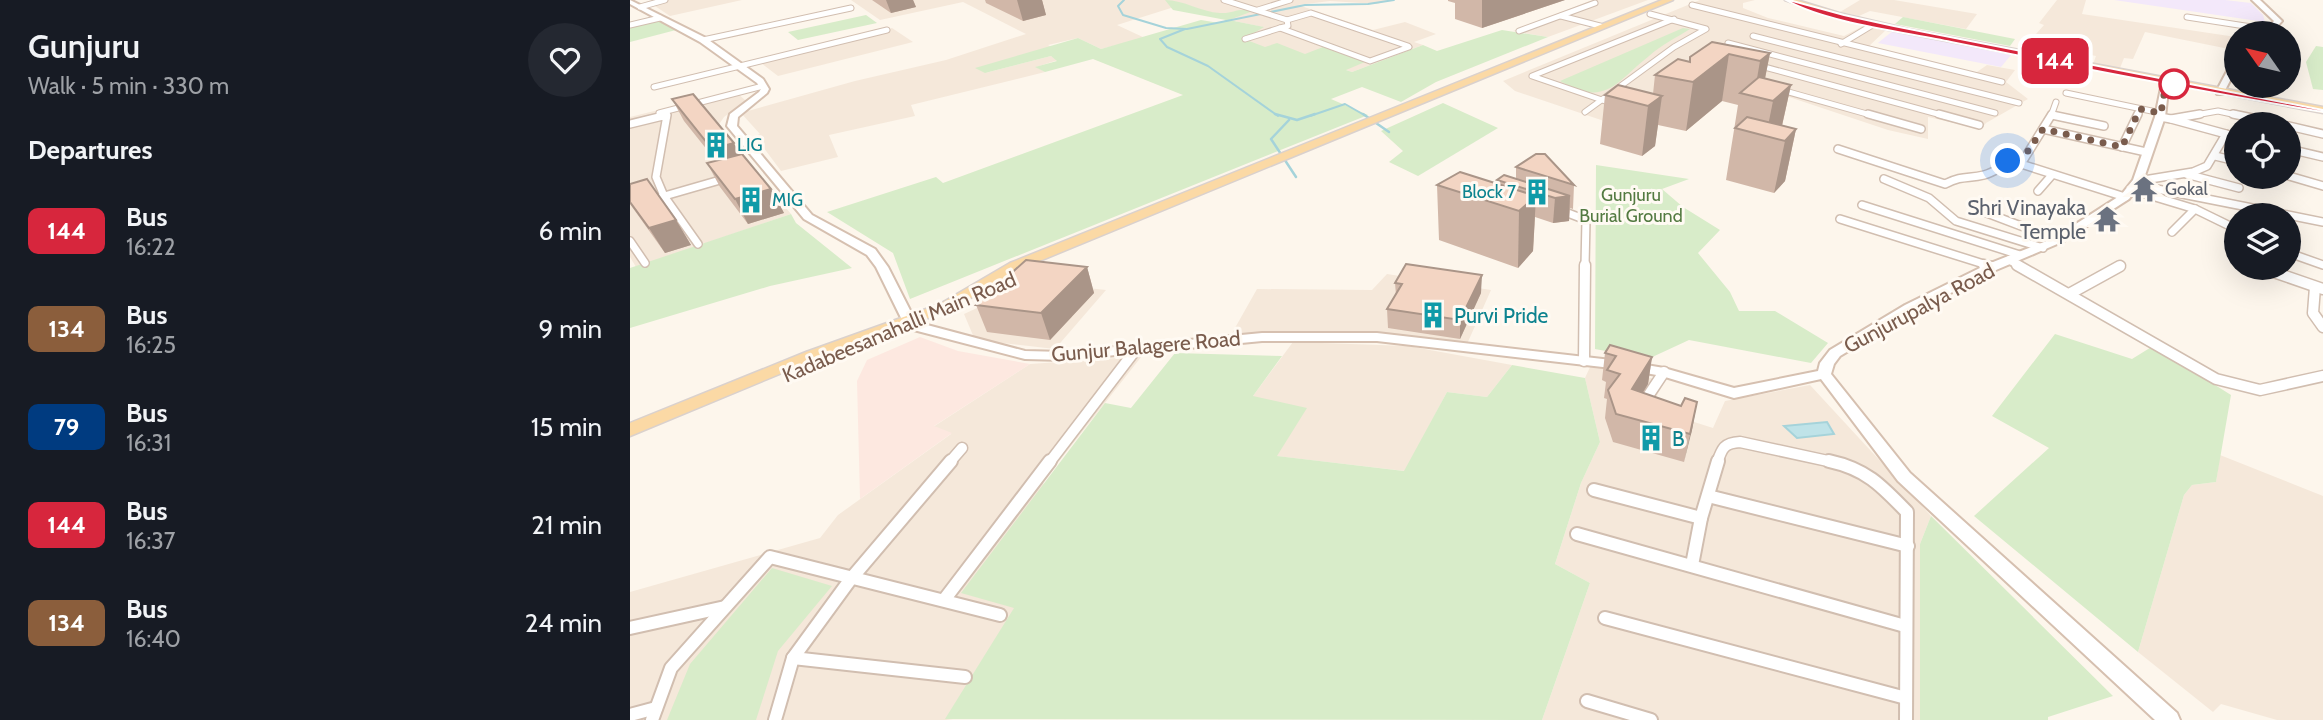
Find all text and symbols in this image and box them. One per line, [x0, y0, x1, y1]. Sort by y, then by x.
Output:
north arrow [2224, 21, 2301, 98]
map controls [2224, 21, 2301, 280]
button: heart [528, 23, 602, 97]
text: Gunjuru [28, 26, 140, 66]
line badge: 144 [2015, 38, 2095, 84]
text: 144 [2036, 46, 2074, 75]
unlabelled marker [2159, 69, 2189, 99]
text: Walk · 5 min · 330 m [28, 72, 229, 100]
button: locate [2224, 112, 2301, 189]
building icon: LIG [701, 130, 731, 160]
text: Departures [28, 134, 152, 166]
place label: LIG [737, 134, 763, 156]
your location [1990, 143, 2025, 178]
temple icon: Gokal [2129, 174, 2159, 204]
building icon: Block 7 [1522, 177, 1552, 207]
place label: Gokal [2165, 178, 2209, 200]
place label: Block 7 [1462, 181, 1516, 203]
park label: Gunjuru Burial Ground [1579, 184, 1683, 227]
building icon: MIG [736, 185, 766, 215]
place label: MIG [772, 189, 803, 211]
place label: Shri Vinayaka Temple [1967, 195, 2086, 244]
text: Bus [126, 201, 167, 233]
button: layers [2224, 203, 2301, 280]
temple icon: Shri Vinayaka Temple [2092, 204, 2122, 234]
text: 6 min [539, 215, 602, 247]
text: 144 [47, 216, 86, 245]
text: 16:22 [126, 233, 175, 261]
street label: Gunjurupalya Road [1839, 258, 1999, 359]
street label: Kadabeesanahalli Main Road [778, 266, 1020, 388]
text: Bus [126, 299, 167, 331]
building icon: Purvi Pride [1418, 300, 1448, 330]
place label: Purvi Pride [1454, 303, 1549, 328]
text: 9 min [539, 313, 602, 345]
text: 134 [48, 314, 85, 343]
street label: Gunjur Balagere Road [1050, 325, 1242, 368]
text: 16:25 [126, 331, 176, 359]
text: Bus [126, 397, 167, 429]
text: 15 min [531, 411, 602, 443]
text: 79 [54, 412, 79, 441]
building icon: B [1636, 423, 1666, 453]
place label: B [1672, 426, 1685, 451]
text: 16:31 [126, 429, 171, 457]
text: Bus [126, 495, 167, 527]
text: 21 min [531, 509, 602, 541]
text: 144 [47, 510, 86, 539]
text: 16:37 [126, 527, 175, 555]
text: Bus [126, 593, 167, 625]
text: 24 min [525, 607, 602, 639]
text: 134 [48, 608, 85, 637]
text: 16:40 [126, 625, 181, 653]

